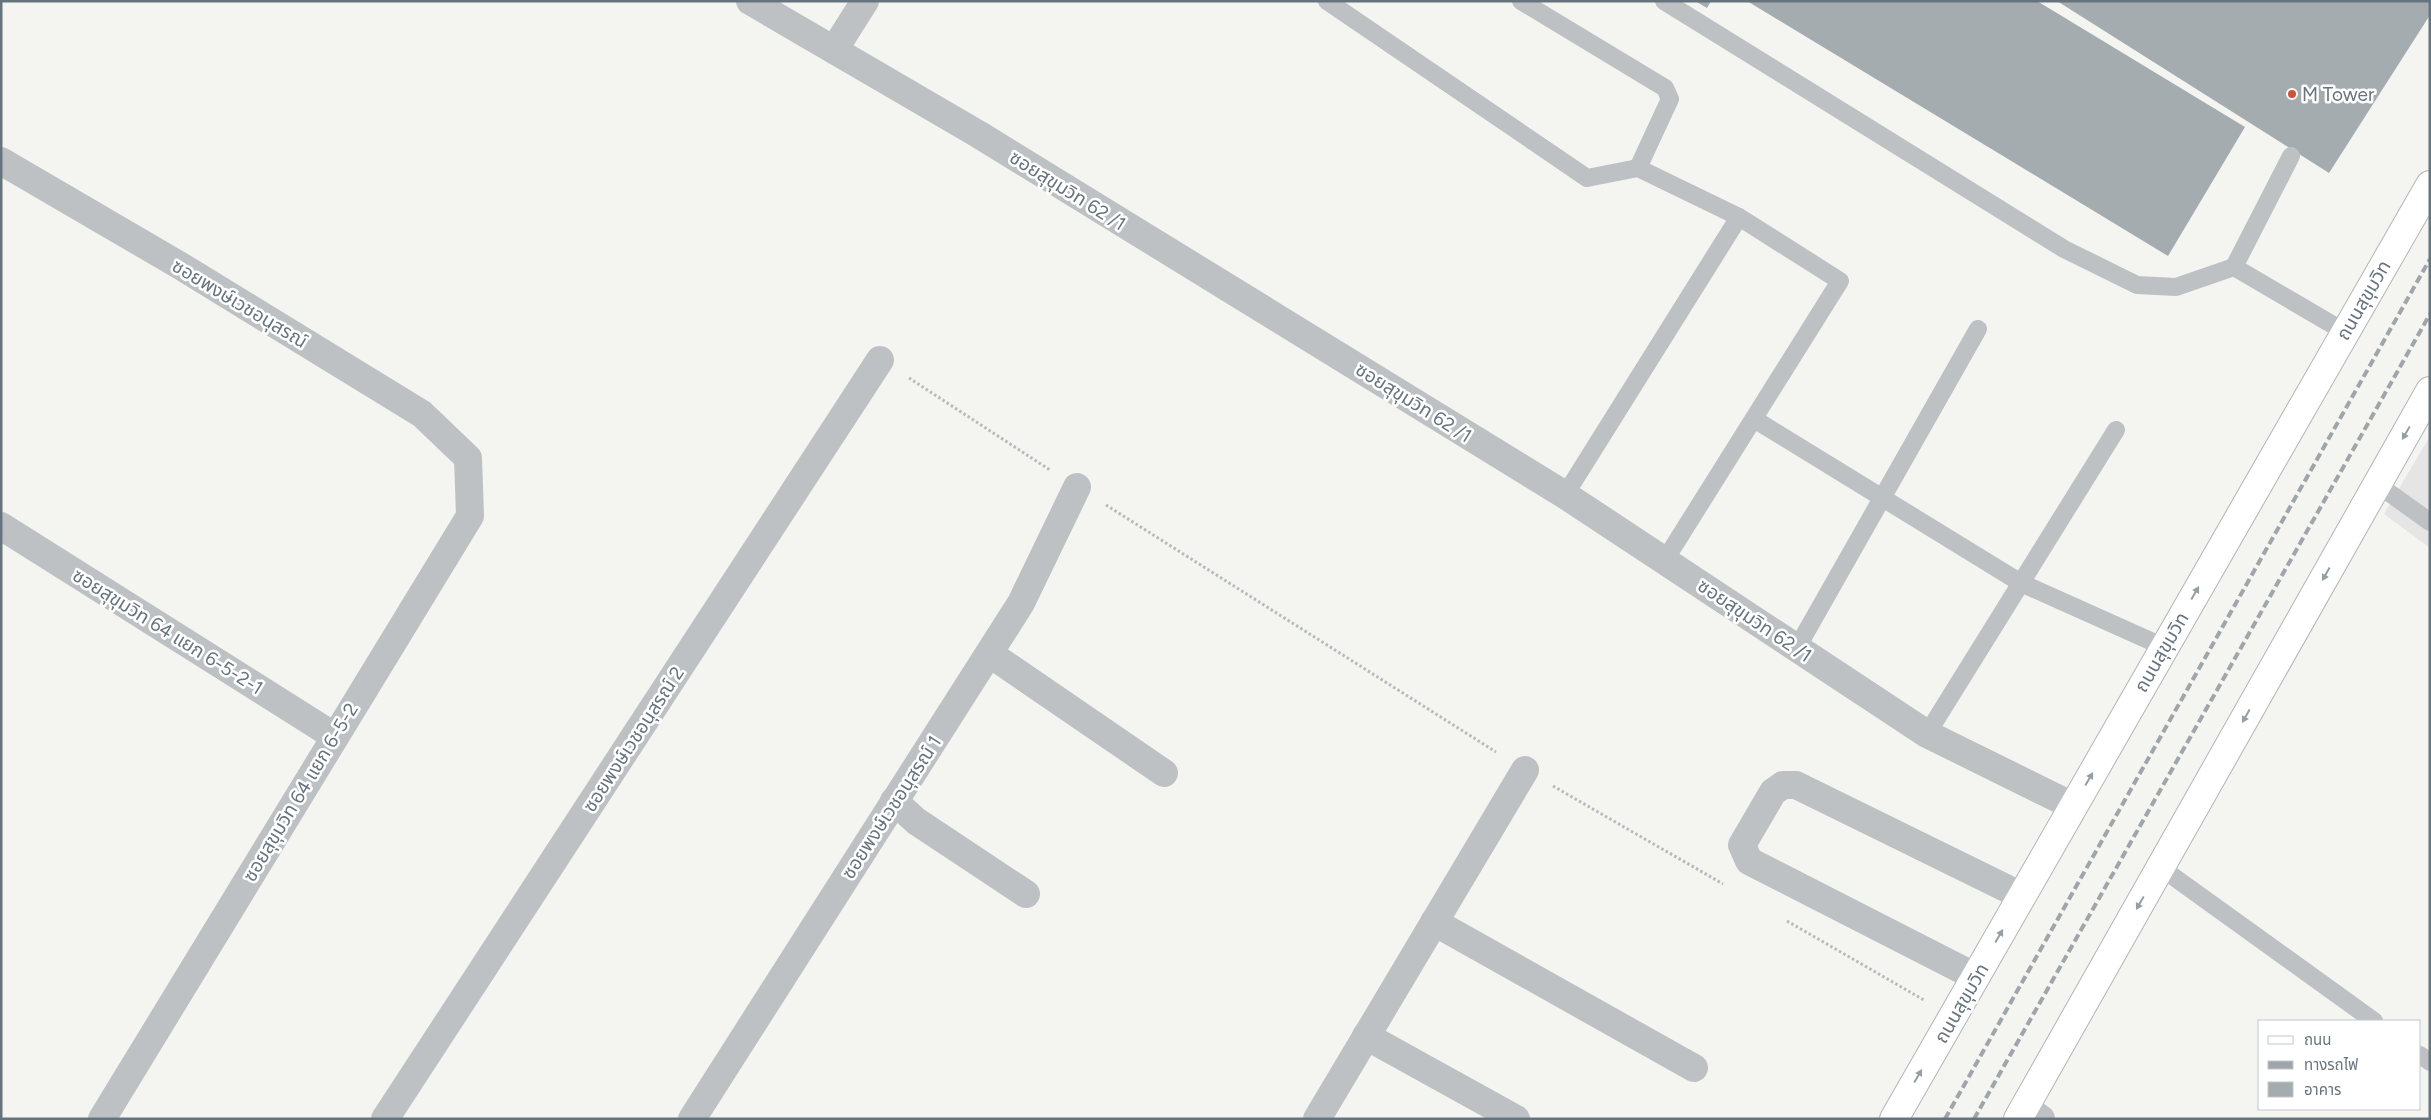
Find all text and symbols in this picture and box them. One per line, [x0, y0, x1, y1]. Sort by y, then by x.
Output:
place label: M Tower [2302, 83, 2375, 106]
marker: M Tower [2286, 88, 2298, 100]
street label: ซอยสุขุมวิท 62 /1 [1005, 146, 1130, 235]
street label: ซอยพงษ์เวชอนุสรณ์ [168, 254, 311, 353]
street label: ถนนสุขุมวิท [2331, 256, 2396, 344]
street label: ซอยสุขุมวิท 62 /1 [1351, 358, 1476, 447]
one-way arrow [2401, 426, 2410, 440]
street label: ซอยสุขุมวิท 64 แยก 6-5-2-1 [68, 563, 267, 699]
one-way arrow [2321, 568, 2330, 581]
street label: ซอยสุขุมวิท 62 /1 [1693, 574, 1816, 667]
one-way arrow [2191, 586, 2200, 599]
street label: ถนนสุขุมวิท [2129, 608, 2194, 696]
street label: ซอยพงษ์เวชอนุสรณ์ 2 [578, 662, 689, 816]
street label: ซอยสุขุมวิท 64 แยก 6-5-2 [238, 699, 363, 886]
one-way arrow [2241, 709, 2250, 723]
street label: ซอยพงษ์เวชอนุสรณ์ 1 [837, 731, 946, 883]
one-way arrow [2084, 773, 2093, 786]
one-way arrow [2136, 896, 2144, 911]
one-way arrow [1995, 929, 2004, 942]
street label: ถนนสุขุมวิท [1929, 959, 1994, 1047]
legend [2258, 1020, 2421, 1110]
text: ถนน [2304, 1031, 2331, 1049]
text: ทางรถไฟ [2304, 1056, 2358, 1074]
one-way arrow [1914, 1070, 1923, 1083]
text: อาคาร [2304, 1081, 2341, 1099]

